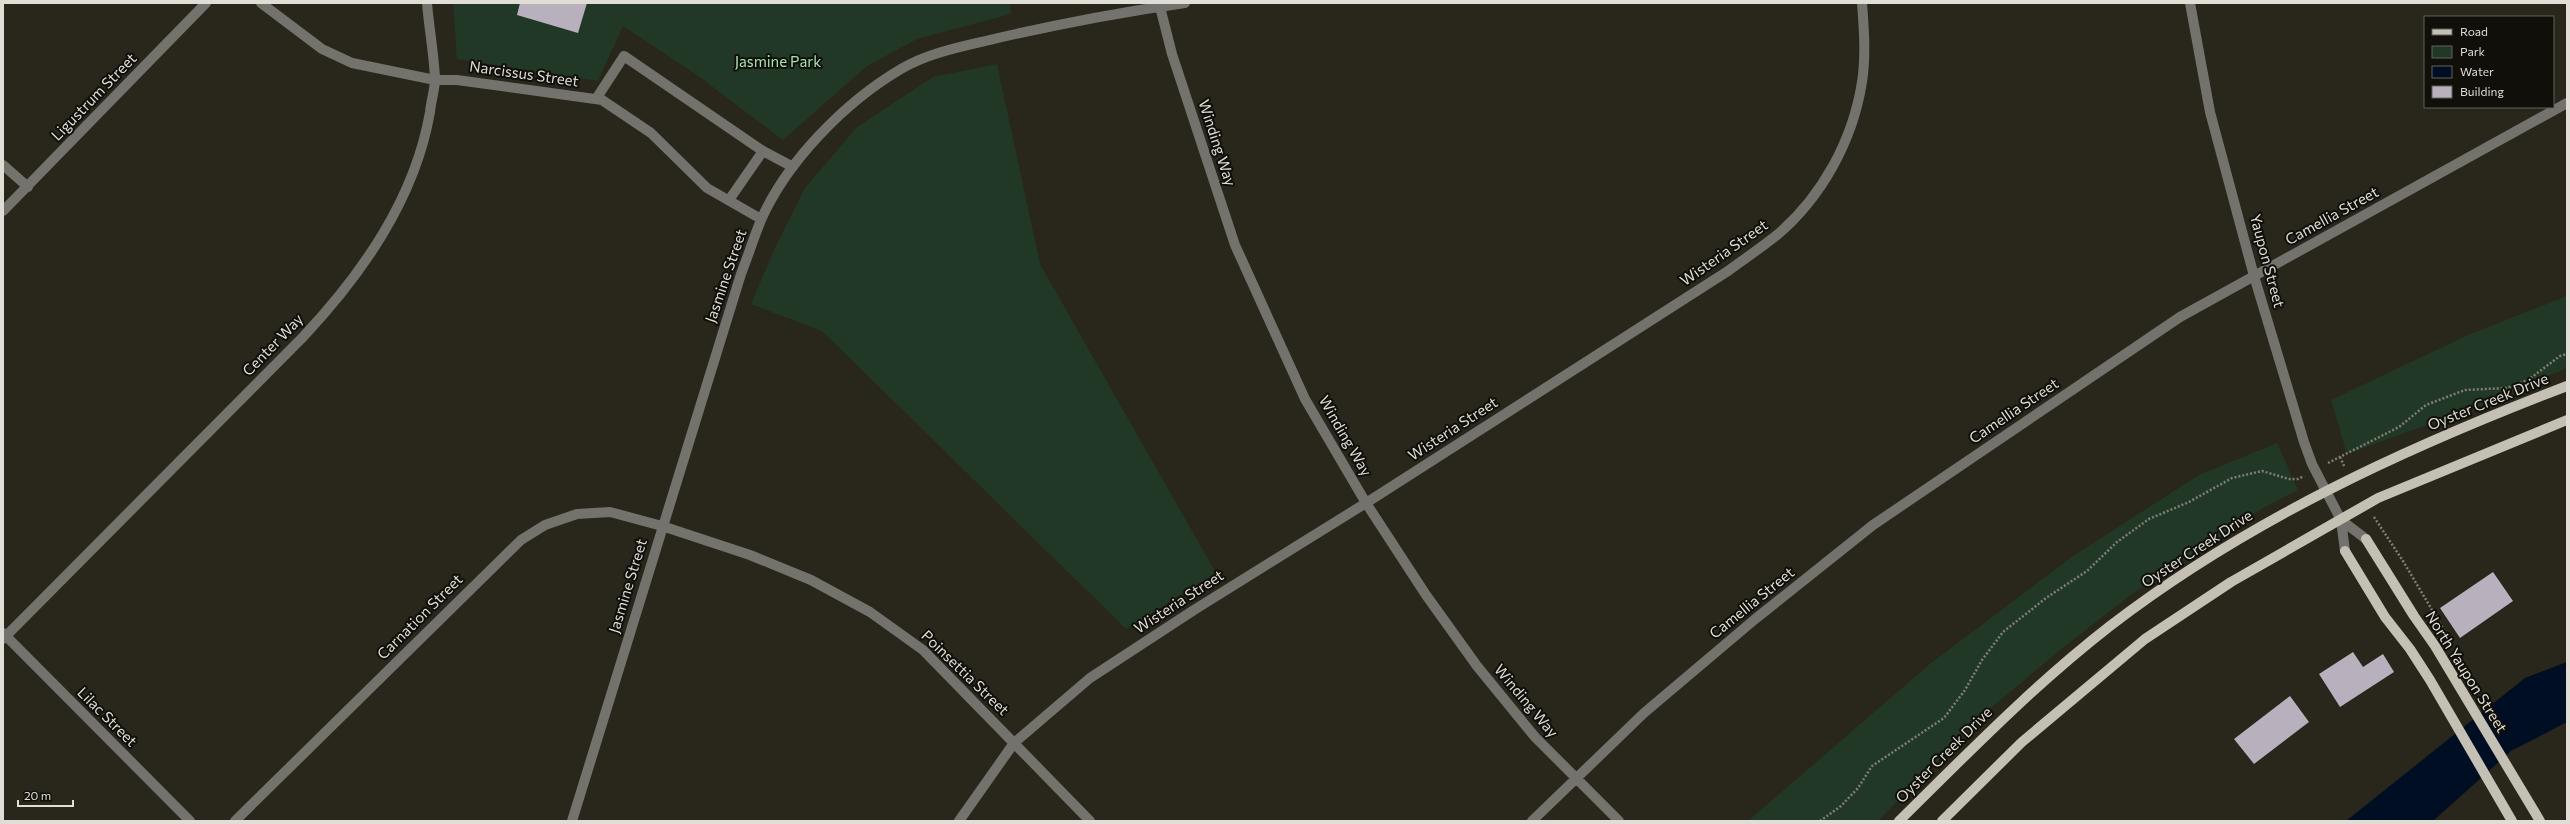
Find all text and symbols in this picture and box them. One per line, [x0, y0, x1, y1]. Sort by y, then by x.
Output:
legend [2424, 16, 2554, 108]
text: Road [2460, 24, 2488, 38]
text: Park [2460, 44, 2486, 58]
street label: Ligustrum Street [47, 49, 140, 144]
park label: Jasmine Park [735, 52, 821, 70]
street label: Narcissus Street [468, 56, 580, 90]
text: Water [2460, 64, 2494, 78]
text: Building [2460, 84, 2504, 98]
street label: Winding Way [1196, 97, 1240, 188]
street label: Camellia Street [2282, 182, 2381, 248]
street label: Yaupon Street [2247, 212, 2289, 310]
street label: Wisteria Street [1676, 215, 1771, 289]
street label: Jasmine Street [701, 227, 749, 325]
street label: Center Way [238, 309, 307, 379]
street label: Oyster Creek Drive [2425, 369, 2551, 434]
street label: Camellia Street [1965, 374, 2061, 447]
street label: Winding Way [1316, 392, 1376, 479]
street label: Wisteria Street [1404, 393, 1500, 464]
street label: Oyster Creek Drive [2138, 506, 2255, 591]
street label: Jasmine Street [604, 536, 650, 635]
street label: Camellia Street [1705, 563, 1797, 642]
street label: Wisteria Street [1130, 566, 1226, 637]
street label: Carnation Street [373, 570, 466, 663]
street label: North Yaupon Street [2422, 607, 2512, 736]
street label: Poinsettia Street [918, 626, 1013, 719]
street label: Winding Way [1491, 660, 1563, 741]
street label: Lilac Street [74, 683, 141, 750]
street label: Oyster Creek Drive [1891, 702, 1995, 806]
scale bar [18, 782, 73, 808]
text: 20 m [24, 788, 51, 802]

